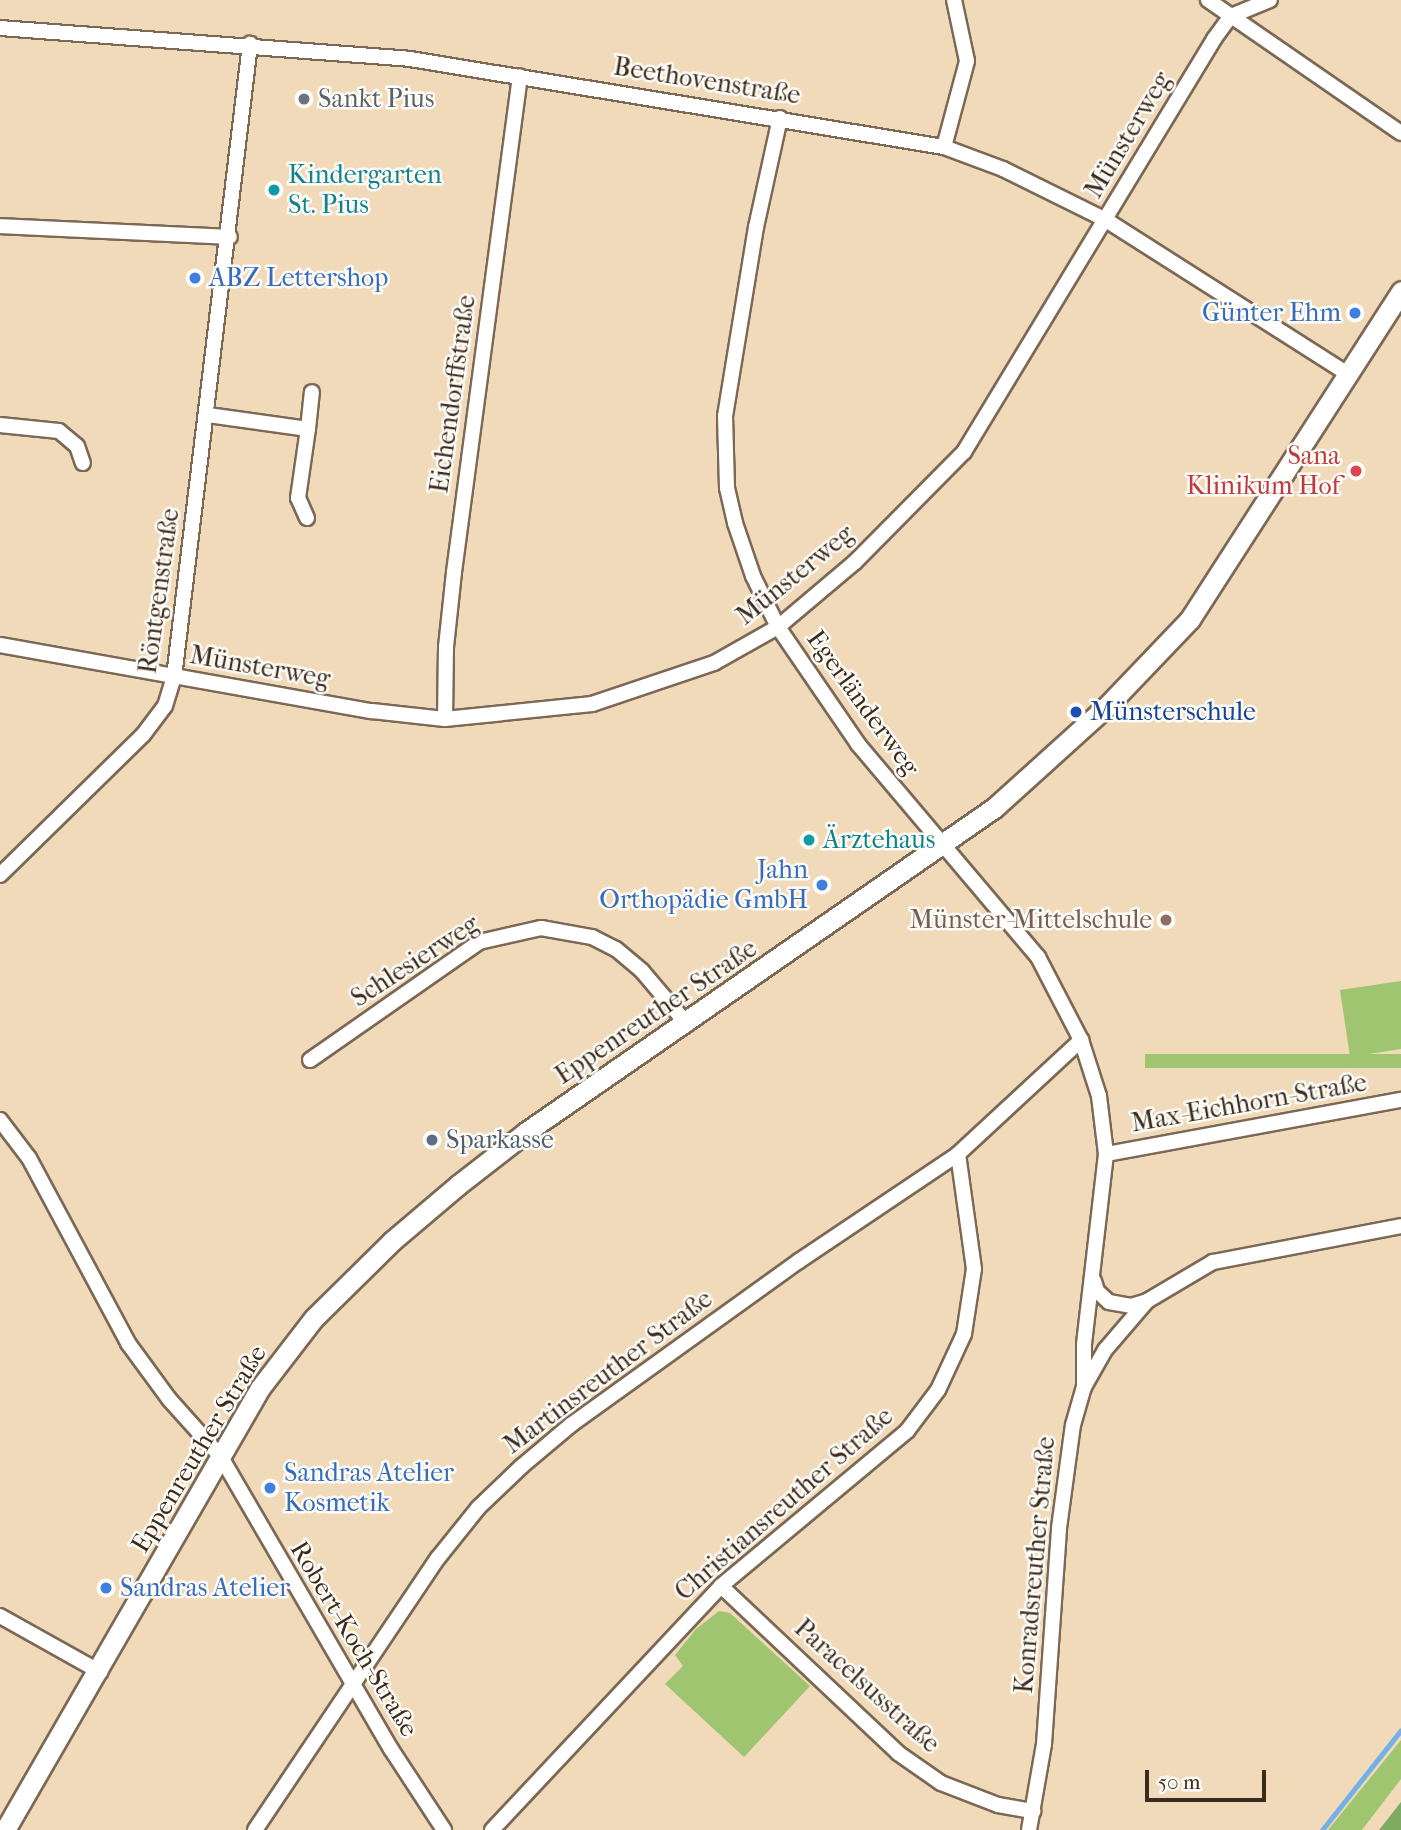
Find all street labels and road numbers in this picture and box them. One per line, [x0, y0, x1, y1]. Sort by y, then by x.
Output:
street label: Beethovenstraße [611, 51, 803, 111]
street label: Münsterweg [1078, 66, 1178, 204]
street label: Eichendorffstraße [424, 293, 482, 495]
street label: Röntgenstraße [132, 506, 186, 676]
street label: Münsterweg [730, 518, 860, 632]
street label: Egerländerweg [800, 624, 926, 782]
street label: Münsterweg [187, 639, 333, 695]
street label: Schlesierweg [345, 908, 485, 1014]
street label: Eppenreuther Straße [549, 933, 763, 1091]
street label: Max-Eichhorn-Straße [1129, 1067, 1369, 1139]
street label: Martinsreuther Straße [498, 1283, 718, 1461]
street label: Eppenreuther Straße [125, 1340, 273, 1558]
street label: Christiansreuther Straße [669, 1401, 899, 1607]
street label: Konradsreuther Straße [1008, 1435, 1062, 1695]
street label: Robert-Koch-Straße [283, 1536, 425, 1742]
street label: Paracelsusstraße [788, 1613, 946, 1759]

